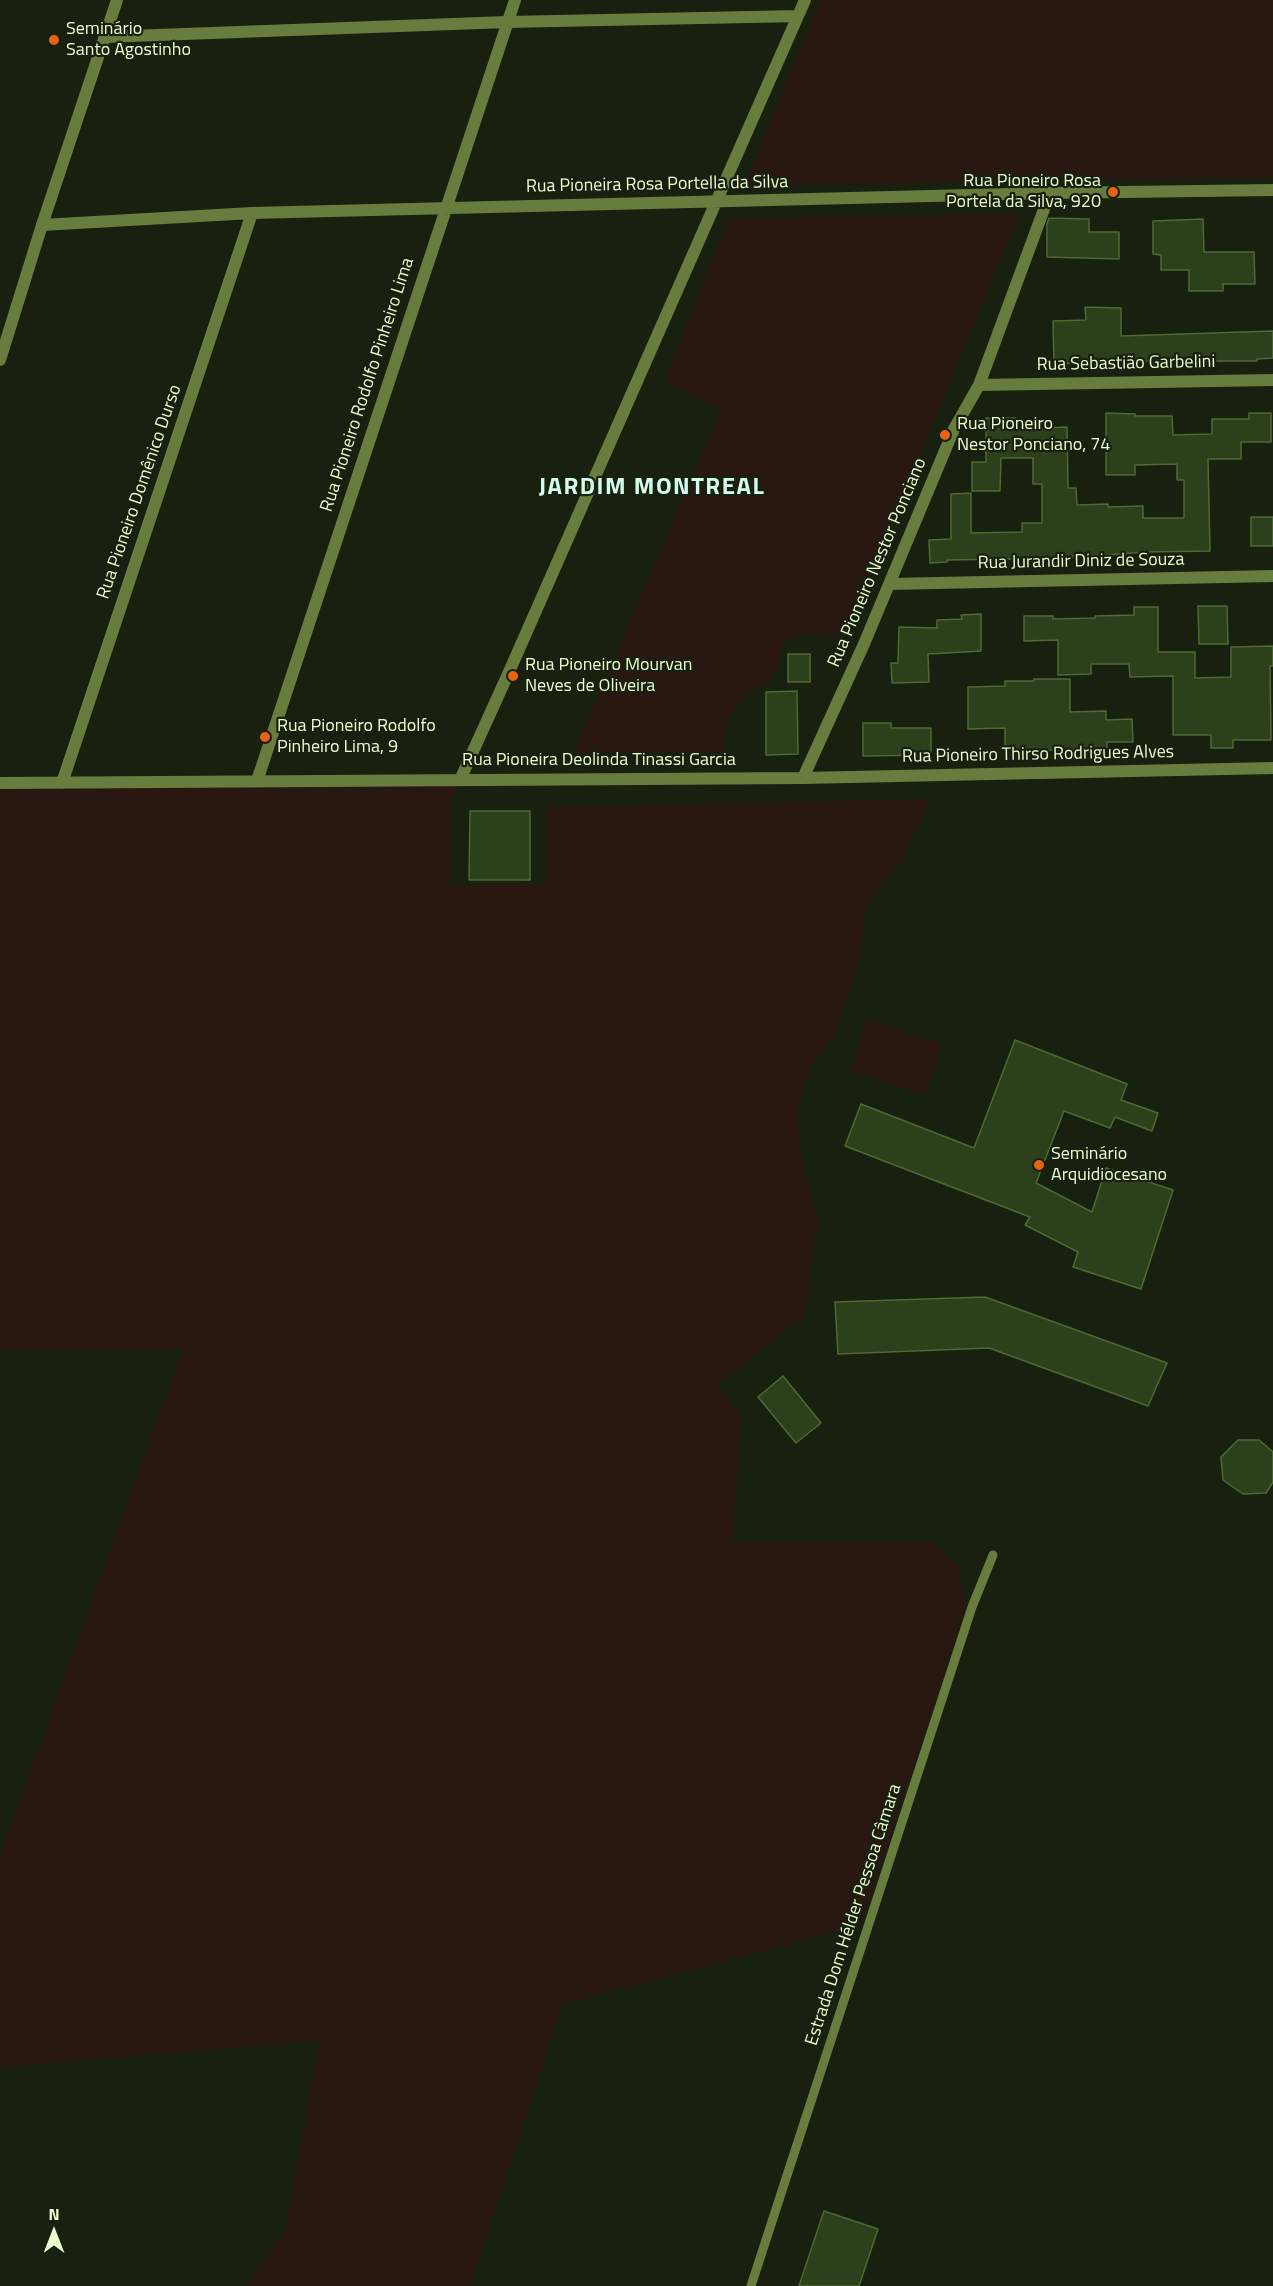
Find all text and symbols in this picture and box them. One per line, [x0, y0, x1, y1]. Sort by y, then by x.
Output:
place label: Seminário Santo Agostinho [66, 19, 191, 62]
marker: Seminário Santo Agostinho [47, 33, 61, 47]
place label: Rua Pioneiro Rosa Portela da Silva, 920 [946, 171, 1101, 213]
street label: Rua Pioneira Rosa Portella da Silva [526, 172, 788, 198]
marker: Rua Pioneiro Rosa Portela da Silva, 920 [1106, 185, 1120, 199]
street label: Rua Pioneiro Rodolfo Pinheiro Lima [317, 255, 419, 515]
street label: Rua Sebastião Garbelini [1037, 352, 1215, 376]
street label: Rua Pioneiro Domênico Durso [93, 382, 187, 602]
place label: Rua Pioneiro Nestor Ponciano, 74 [957, 414, 1110, 456]
marker: Rua Pioneiro Nestor Ponciano, 74 [938, 428, 952, 442]
street label: Rua Pioneiro Nestor Ponciano [824, 455, 932, 671]
district label: JARDIM MONTREAL [539, 474, 765, 502]
street label: Rua Jurandir Diniz de Souza [977, 549, 1185, 575]
place label: Rua Pioneiro Mourvan Neves de Oliveira [525, 655, 692, 698]
marker: Rua Pioneiro Mourvan Neves de Oliveira [506, 669, 520, 683]
place label: Rua Pioneiro Rodolfo Pinheiro Lima, 9 [277, 716, 436, 758]
marker: Rua Pioneiro Rodolfo Pinheiro Lima, 9 [258, 730, 272, 744]
street label: Rua Pioneiro Thirso Rodrigues Alves [902, 742, 1174, 768]
street label: Rua Pioneira Deolinda Tinassi Garcia [462, 750, 736, 772]
place label: Seminário Arquidiocesano [1051, 1144, 1167, 1186]
marker: Seminário Arquidiocesano [1032, 1158, 1046, 1172]
street label: Estrada Dom Hélder Pessoa Câmara [801, 1782, 907, 2048]
north arrow [24, 2202, 84, 2262]
text: N [48, 2202, 60, 2226]

